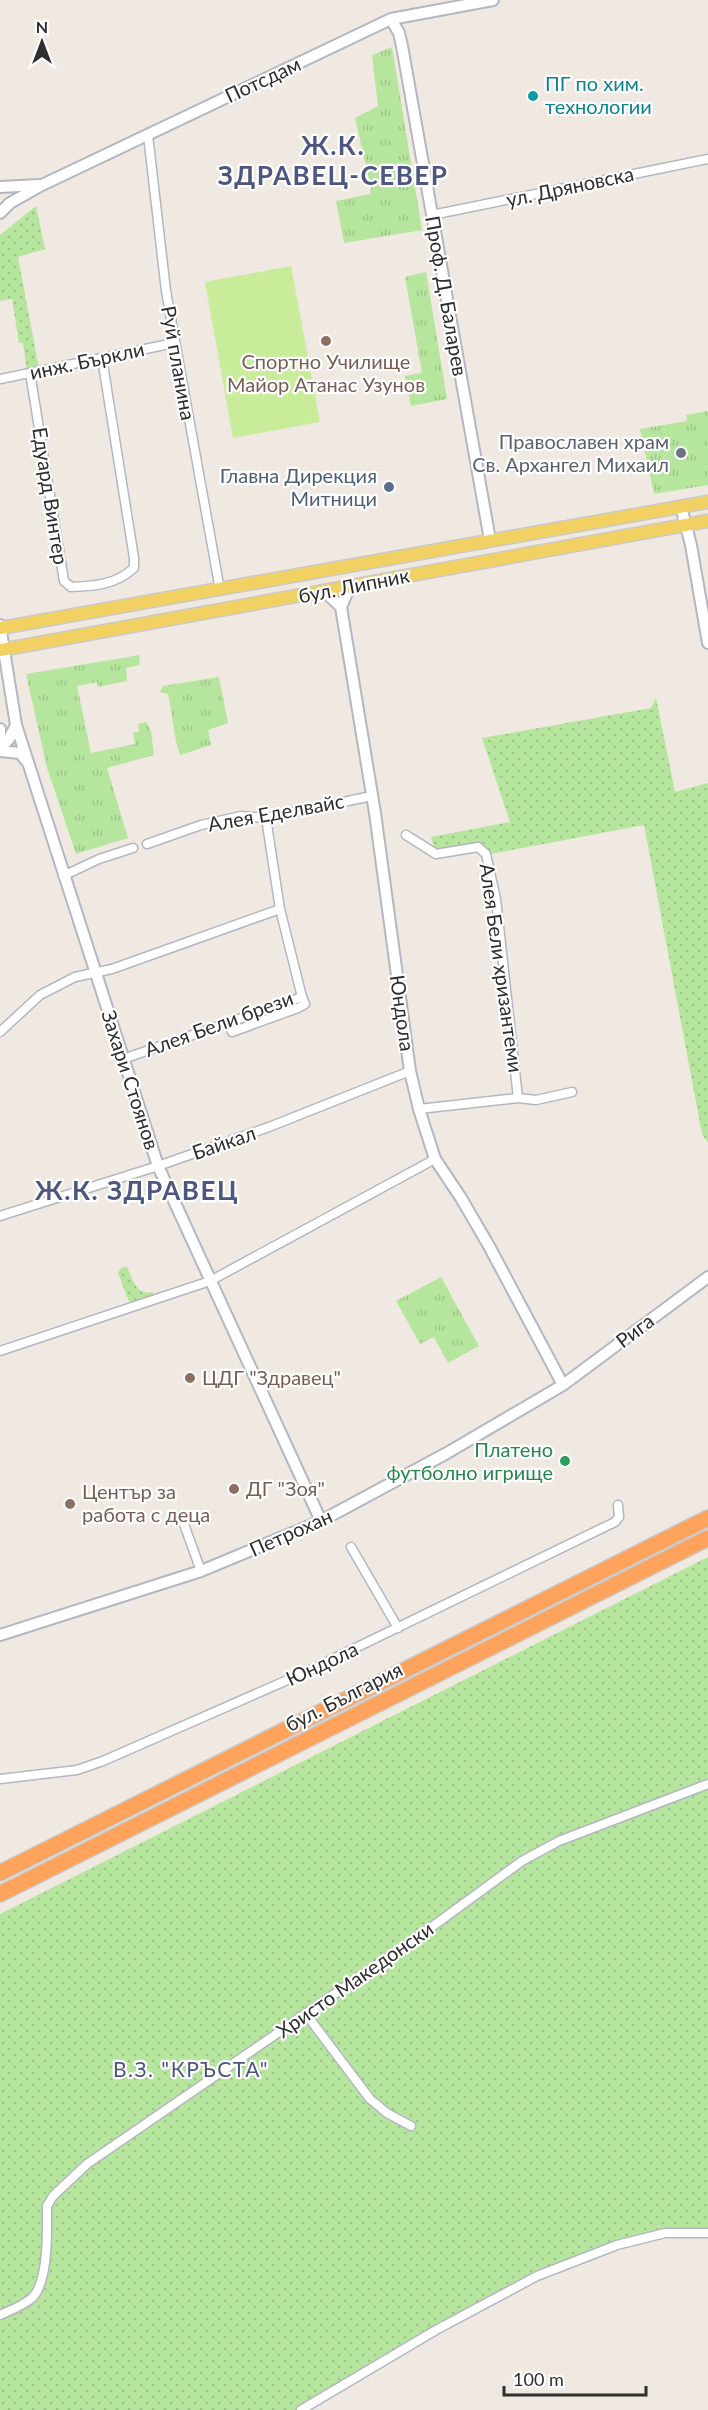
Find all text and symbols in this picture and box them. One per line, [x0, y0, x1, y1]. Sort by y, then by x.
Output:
north arrow [12, 12, 72, 72]
text: N [36, 17, 48, 36]
street label: Потсдам [221, 51, 304, 107]
place label: ПГ по хим. технологии [545, 71, 652, 118]
marker: ПГ по хим. технологии [526, 89, 540, 103]
district label: Ж.К. ЗДРАВЕЦ-СЕВЕР [218, 129, 448, 191]
street label: ул. Дряновска [504, 161, 636, 211]
street label: Проф. Д. Баларев [421, 214, 473, 378]
street label: Руй планина [157, 304, 201, 422]
marker: Спортно Училище Майор Атанас Узунов [319, 334, 333, 348]
street label: инж. Бъркли [27, 336, 146, 384]
place label: Спортно Училище Майор Атанас Узунов [227, 349, 425, 396]
street label: Едуард Винтер [28, 425, 74, 566]
place label: Православен храм Св. Архангел Михаил [472, 429, 669, 476]
marker: Православен храм Св. Архангел Михаил [674, 446, 688, 460]
place label: Главна Дирекция Митници [220, 463, 377, 510]
marker: Главна Дирекция Митници [382, 480, 396, 494]
street label: бул. Липник [296, 562, 412, 608]
street label: Алея Еделвайс [206, 788, 346, 836]
street label: Алея Бели хризантеми [475, 862, 529, 1074]
street label: Юндола [386, 973, 420, 1053]
street label: Алея Бели брези [141, 985, 296, 1061]
street label: Захари Стоянов [97, 1007, 165, 1153]
street label: Байкал [189, 1120, 259, 1164]
district label: Ж.К. ЗДРАВЕЦ [35, 1174, 239, 1206]
street label: Рига [611, 1308, 658, 1352]
place label: ЦДГ "Здравец" [202, 1365, 341, 1389]
marker: ЦДГ "Здравец" [183, 1371, 197, 1385]
place label: Платено футболно игрище [386, 1437, 553, 1484]
marker: Платено футболно игрище [558, 1454, 572, 1468]
place label: ДГ "Зоя" [246, 1476, 325, 1500]
place label: Център за работа с деца [82, 1479, 210, 1526]
marker: ДГ "Зоя" [227, 1482, 241, 1496]
marker: Център за работа с деца [63, 1497, 77, 1511]
street label: Петрохан [245, 1503, 336, 1561]
street label: Юндола [282, 1636, 361, 1690]
street label: бул. България [281, 1656, 406, 1736]
street label: Христо Македонски [271, 1916, 438, 2042]
district label: В.З. "КРЪСТА" [113, 2056, 269, 2081]
scale bar [504, 2359, 646, 2397]
text: 100 m [513, 2368, 564, 2390]

